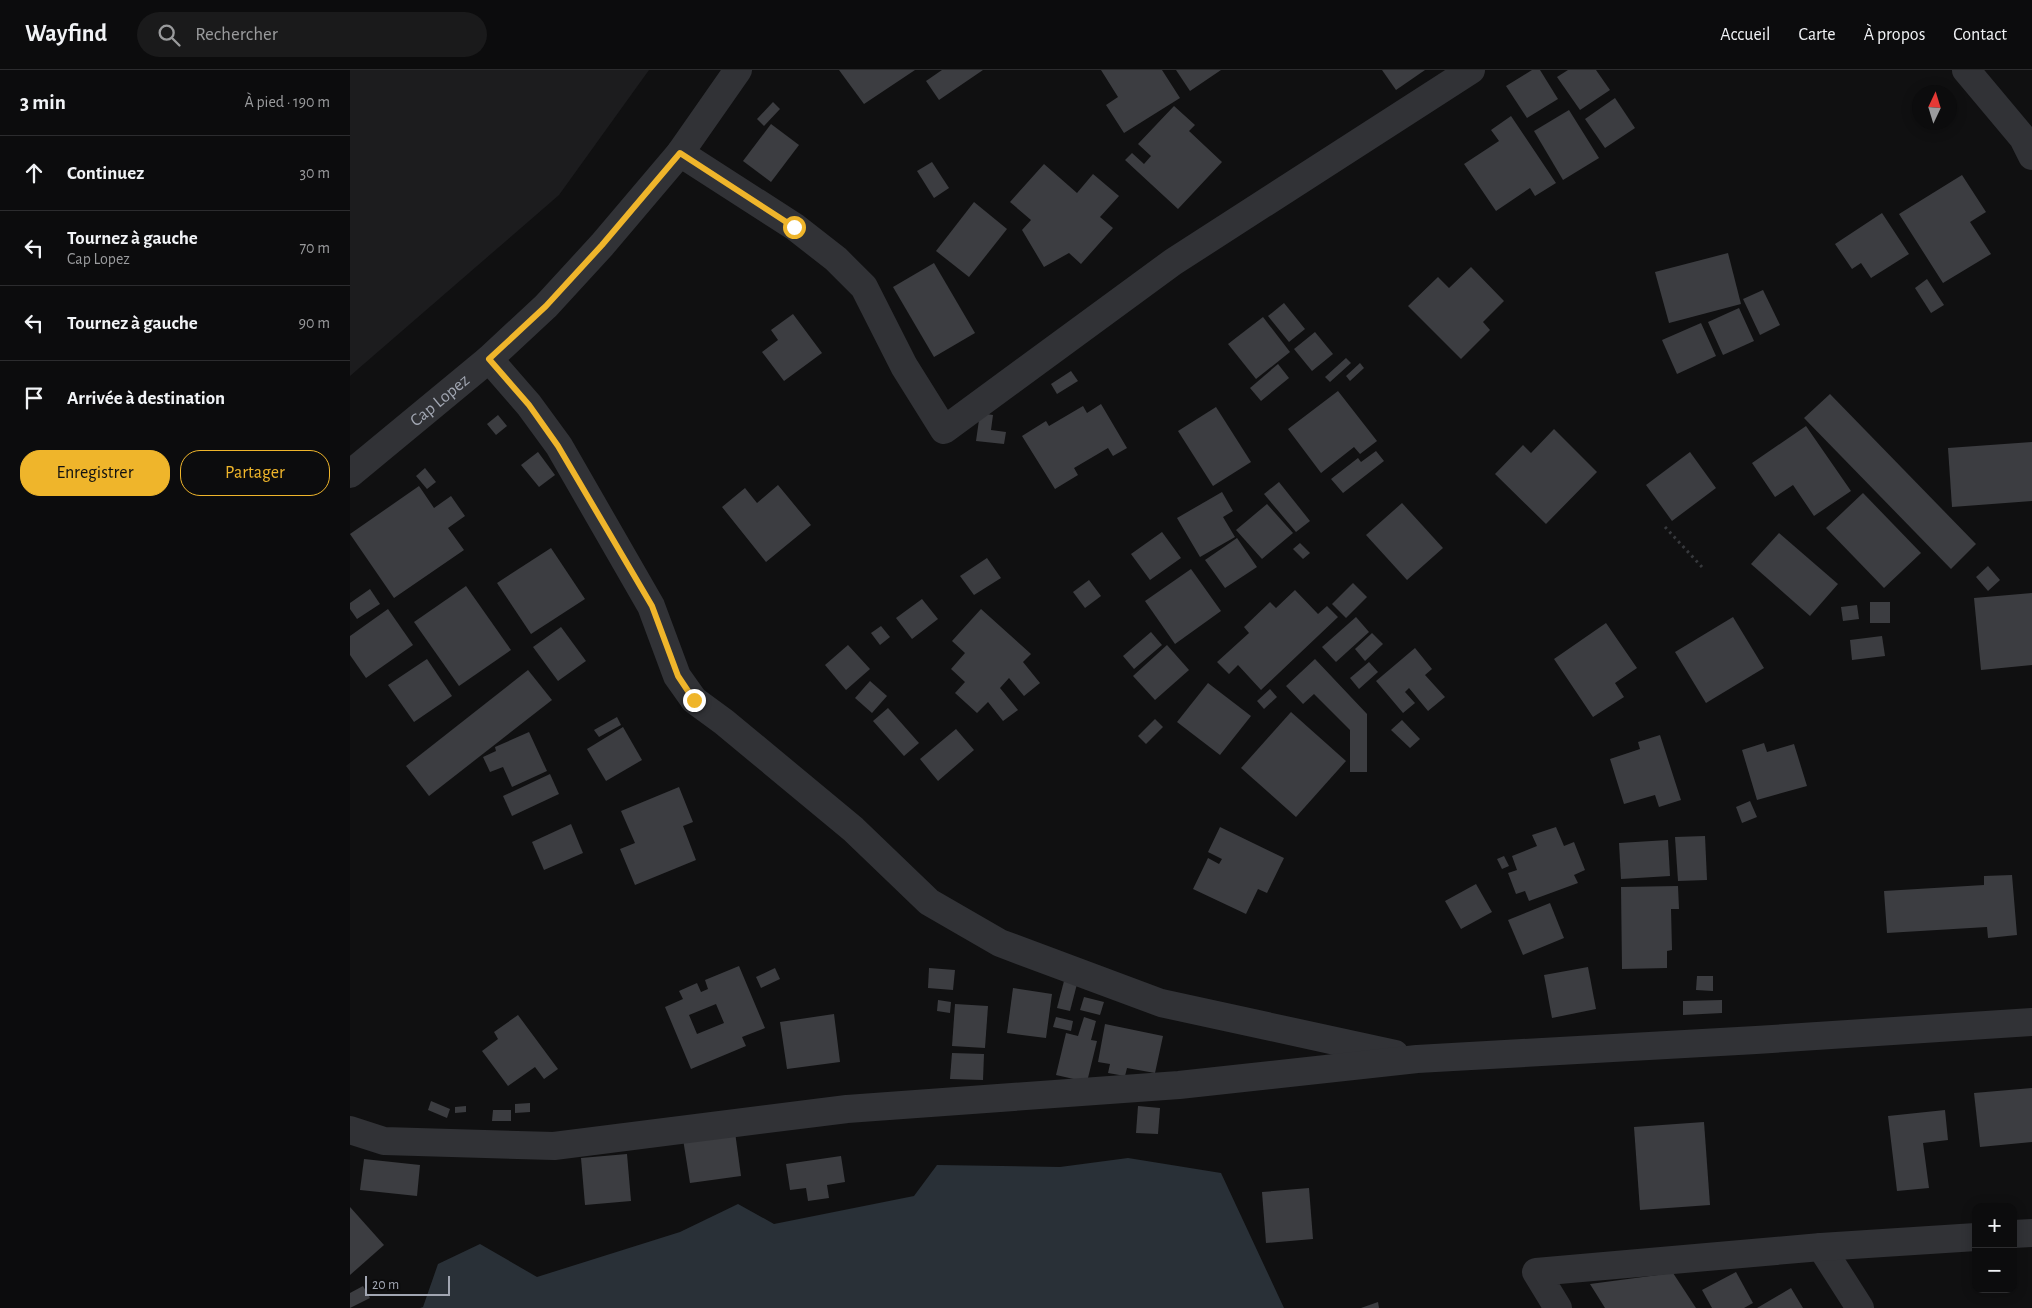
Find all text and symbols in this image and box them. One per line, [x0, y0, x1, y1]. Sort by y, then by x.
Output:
search box [137, 12, 487, 57]
icon: search [155, 21, 183, 49]
text: Wayfind [25, 22, 107, 46]
text: Rechercher [195, 25, 278, 44]
text: Accueil [1720, 26, 1771, 44]
text: Carte [1799, 26, 1836, 44]
text: À propos [1864, 26, 1925, 44]
text: Contact [1953, 26, 2007, 44]
north arrow [1912, 85, 1957, 130]
text: 3 min [20, 92, 66, 113]
text: À pied · 190 m [245, 94, 330, 110]
icon: ahead [20, 159, 48, 187]
text: Continuez [67, 164, 144, 183]
text: 30 m [300, 165, 330, 181]
route start [783, 216, 806, 239]
text: Tournez à gauche [67, 229, 198, 248]
icon: left [20, 234, 48, 262]
text: 70 m [299, 240, 330, 256]
text: Cap Lopez [67, 251, 130, 267]
icon: left [20, 309, 48, 337]
text: Tournez à gauche [67, 314, 198, 333]
text: 90 m [299, 315, 330, 331]
street label: Cap Lopez [407, 371, 473, 430]
icon: arrive [20, 384, 48, 412]
text: Arrivée à destination [67, 389, 225, 408]
button: Enregistrer [20, 450, 170, 496]
button: Partager [180, 450, 330, 496]
route end [683, 689, 706, 712]
map controls [1972, 1203, 2017, 1293]
button: + [1972, 1203, 2017, 1248]
button: − [1972, 1248, 2017, 1293]
scale bar [365, 1273, 450, 1296]
text: 20 m [372, 1278, 399, 1292]

